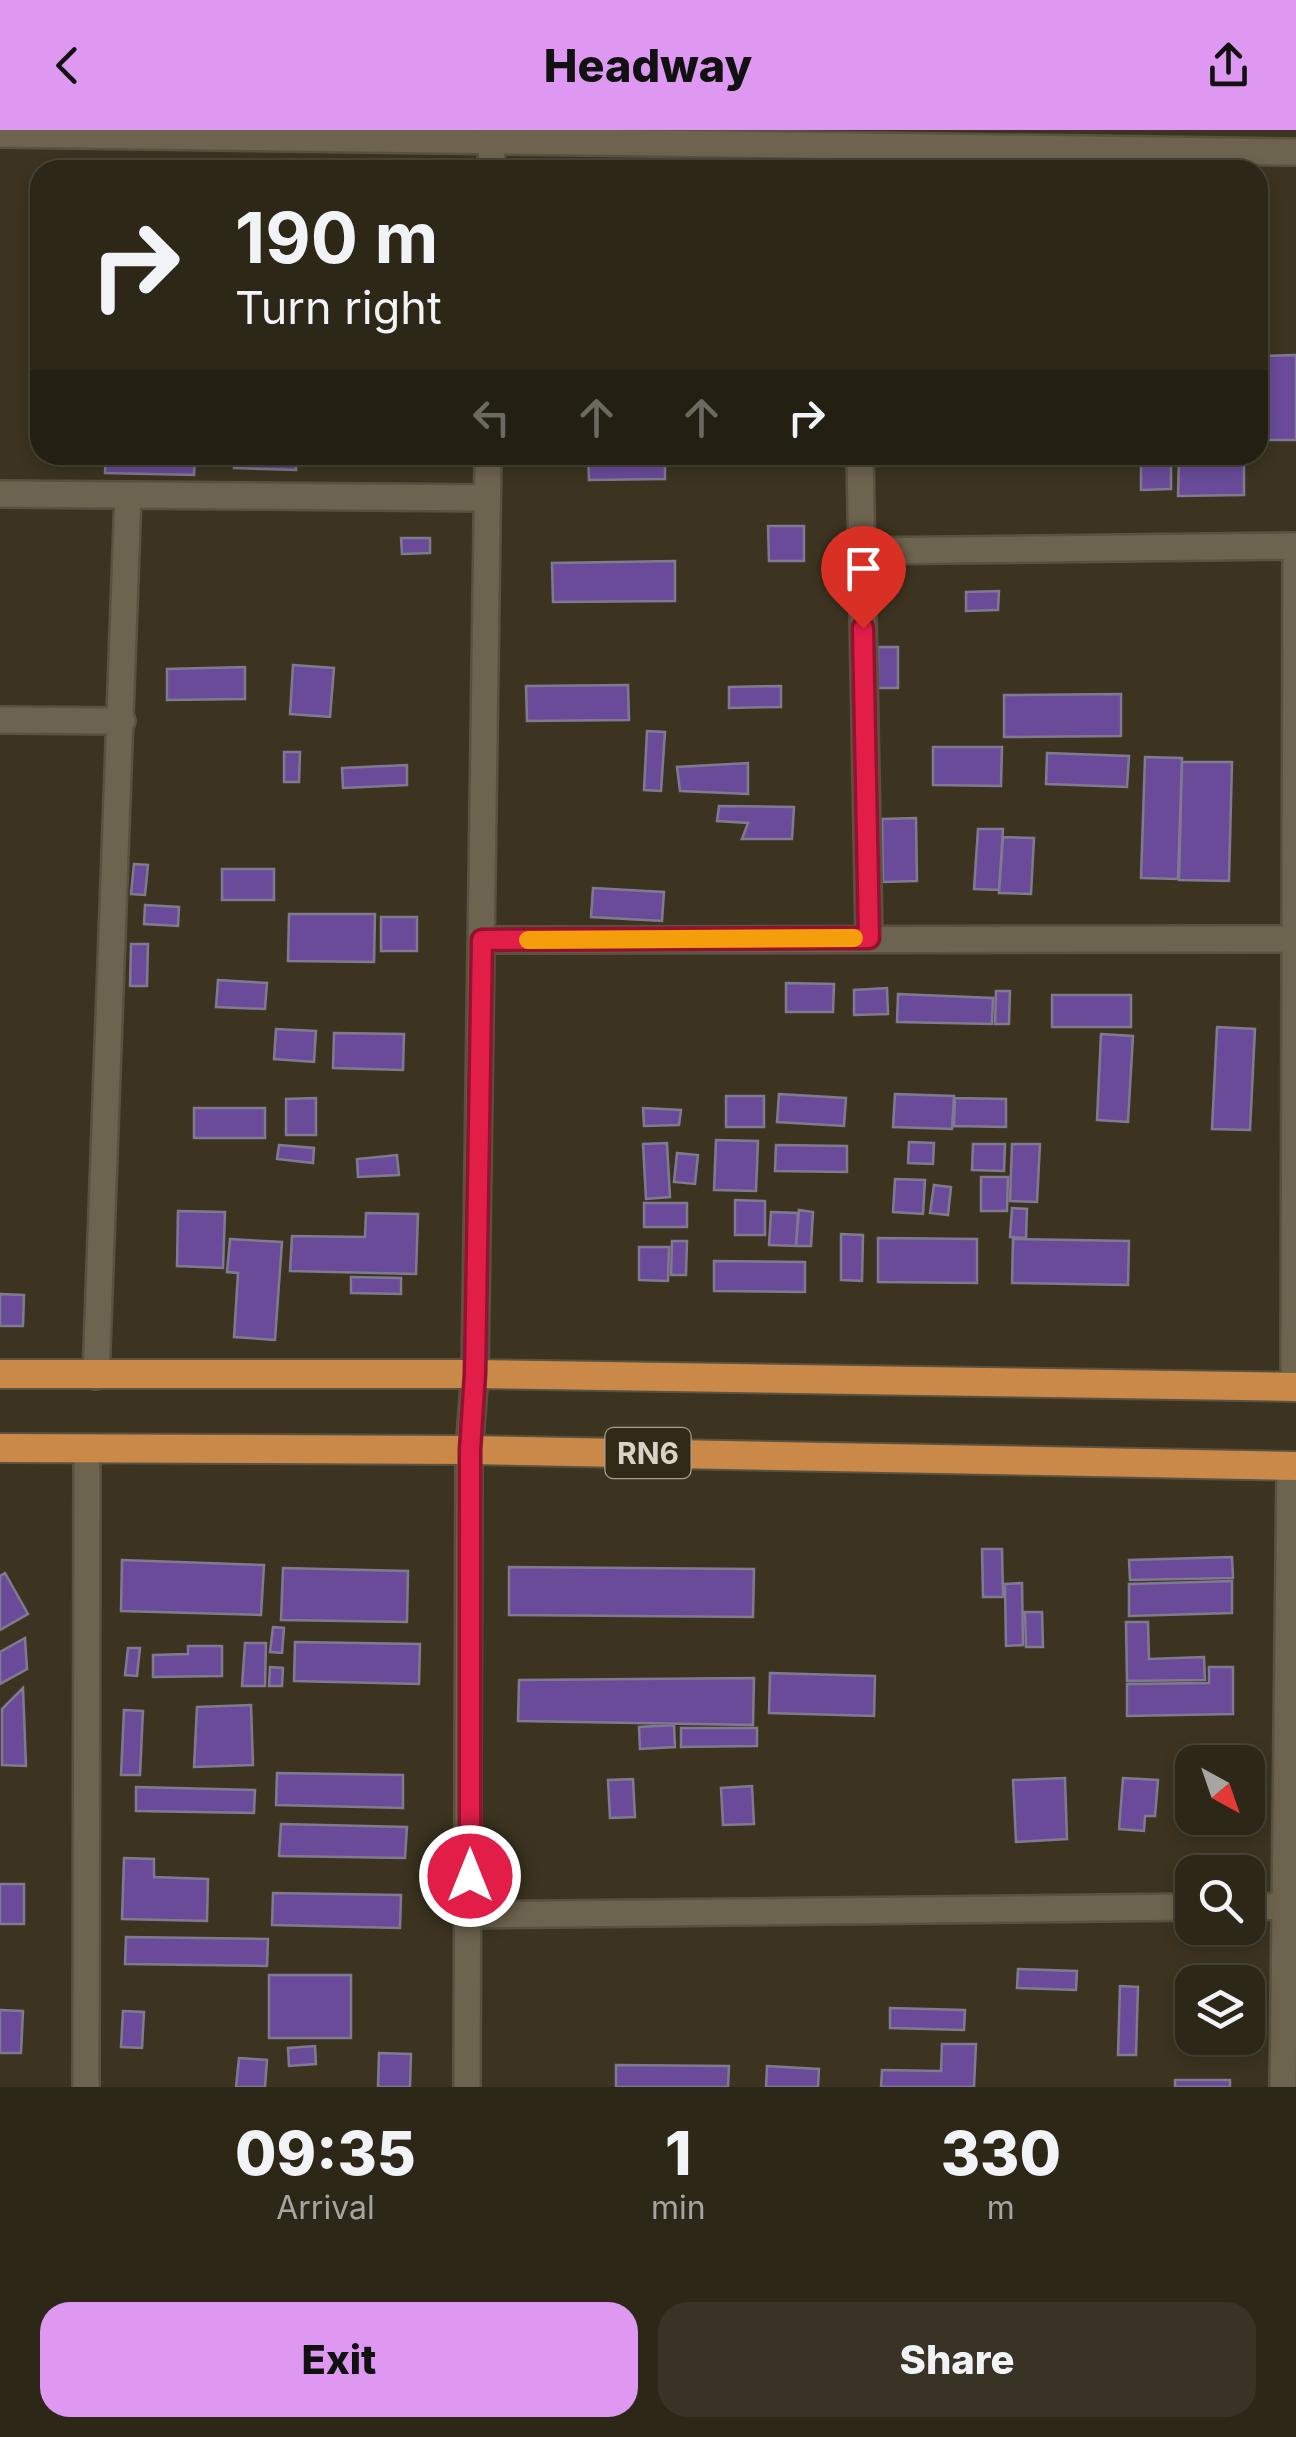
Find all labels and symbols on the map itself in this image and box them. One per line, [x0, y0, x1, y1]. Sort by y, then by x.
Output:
pin [821, 526, 906, 629]
road number: RN6 [606, 1428, 690, 1478]
north arrow [1175, 1745, 1265, 1835]
position arrow [418, 1824, 522, 1928]

